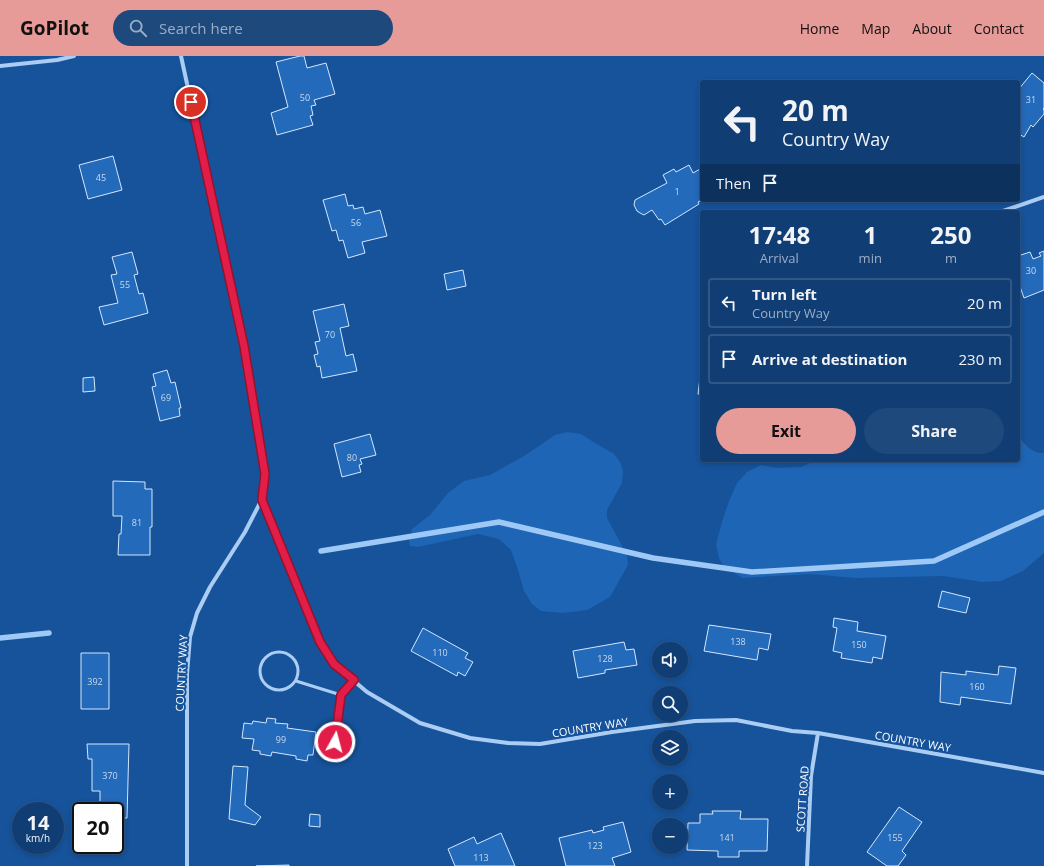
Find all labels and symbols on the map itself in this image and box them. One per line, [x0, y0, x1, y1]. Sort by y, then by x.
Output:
pin [174, 85, 208, 119]
house number: 50 [300, 91, 310, 104]
house number: 31 [1026, 93, 1036, 106]
house number: 45 [96, 171, 106, 184]
house number: 1 [674, 185, 680, 198]
house number: 56 [351, 216, 361, 229]
house number: 30 [1026, 264, 1036, 277]
house number: 55 [120, 278, 130, 291]
house number: 70 [325, 328, 335, 341]
house number: 69 [161, 391, 171, 404]
house number: 80 [347, 451, 357, 464]
house number: 81 [132, 516, 142, 529]
street label: COUNTRY WAY [171, 633, 191, 712]
house number: 138 [730, 635, 746, 648]
house number: 150 [851, 638, 867, 651]
house number: 110 [432, 646, 448, 659]
house number: 128 [597, 652, 613, 665]
house number: 392 [87, 675, 103, 688]
house number: 160 [969, 680, 985, 693]
street label: COUNTRY WAY [551, 713, 630, 740]
position arrow [314, 721, 356, 763]
street label: COUNTRY WAY [874, 727, 953, 755]
house number: 99 [276, 733, 286, 746]
street label: SCOTT ROAD [792, 765, 812, 833]
house number: 370 [102, 769, 118, 782]
speed limit sign: 20 [72, 802, 124, 854]
house number: 141 [719, 831, 735, 844]
house number: 155 [887, 831, 903, 844]
house number: 123 [587, 839, 603, 852]
house number: 113 [473, 851, 489, 864]

